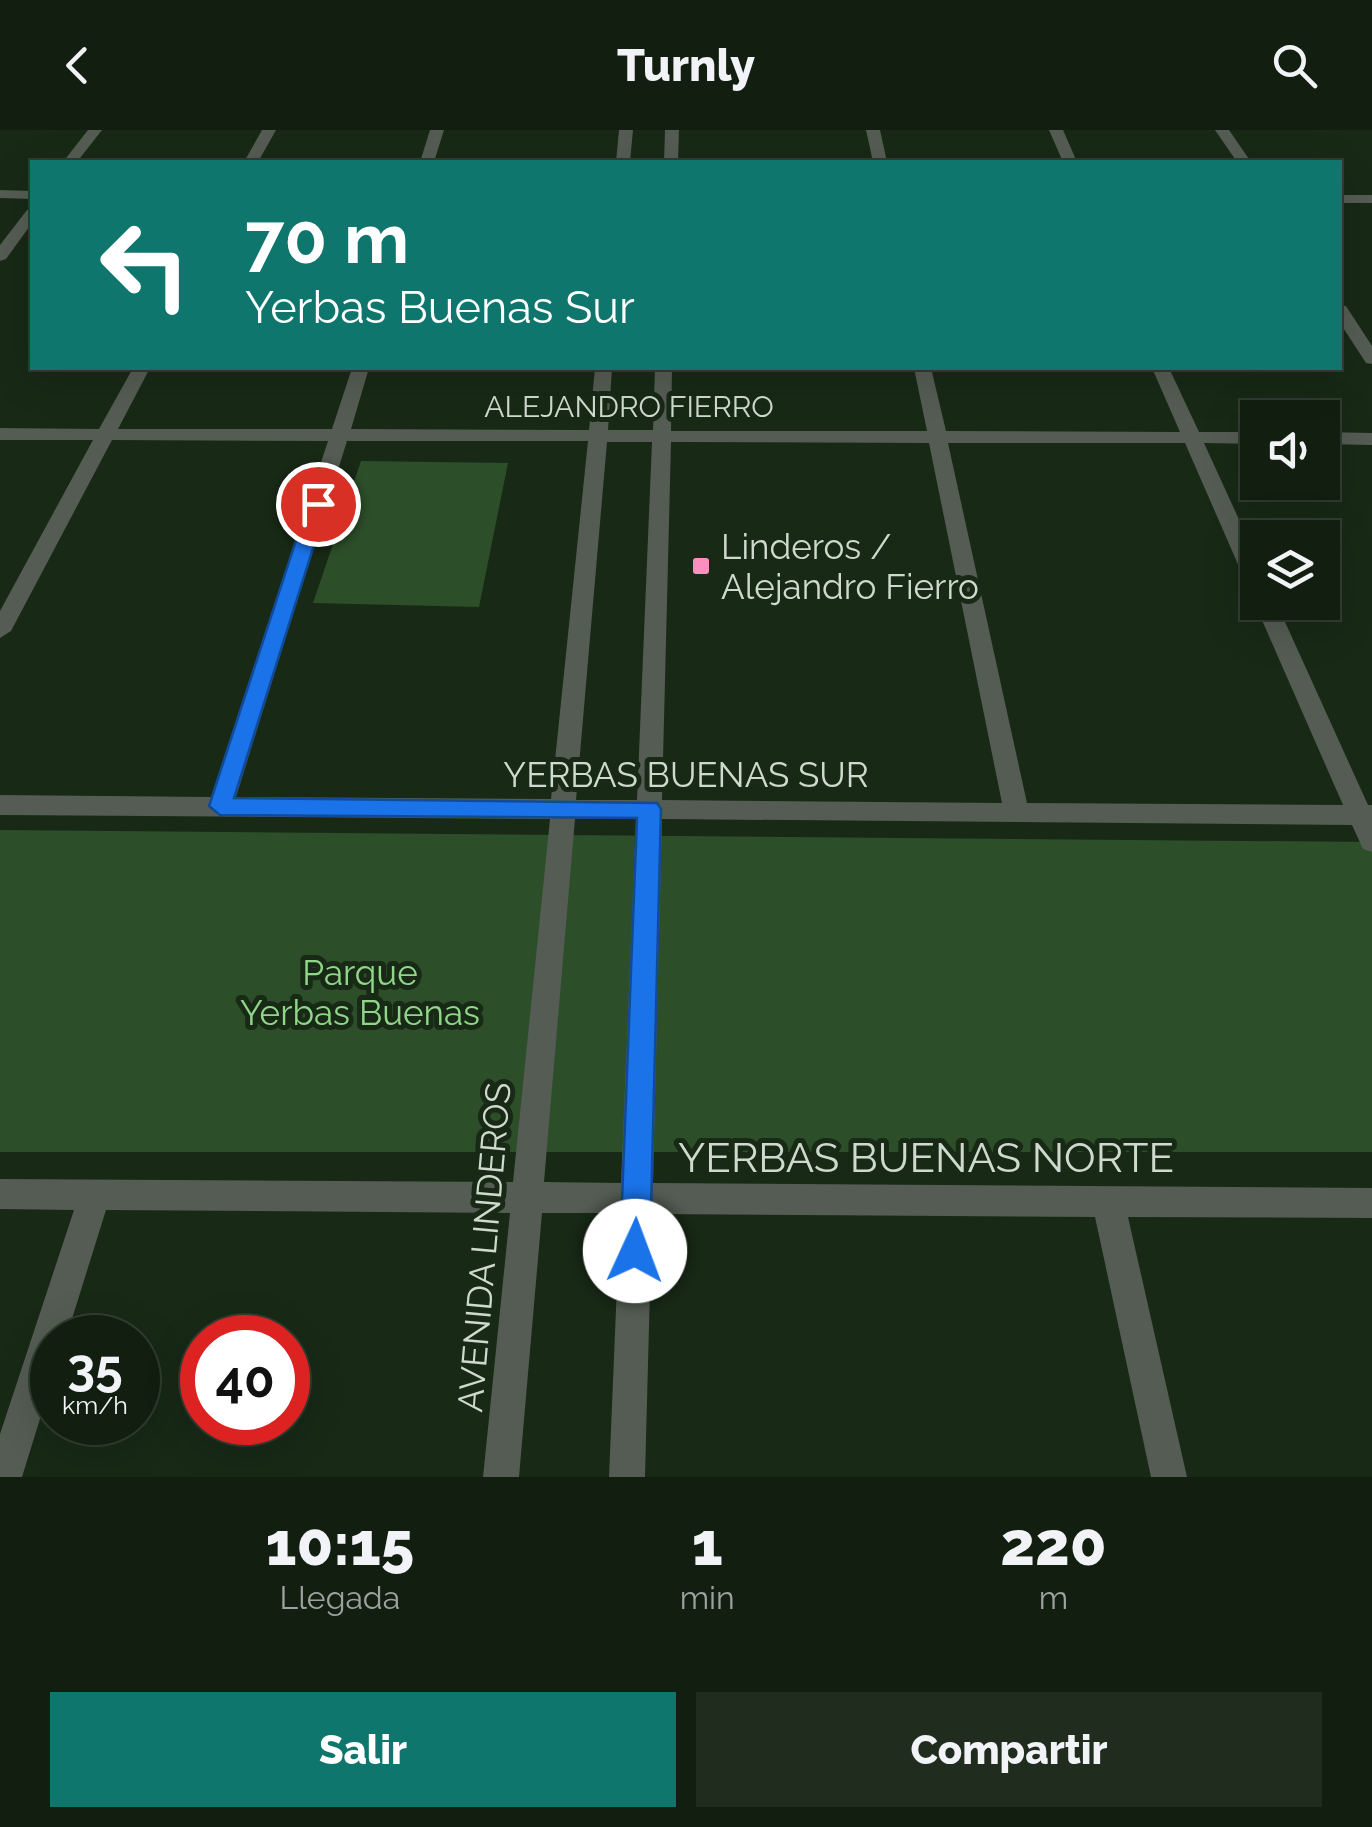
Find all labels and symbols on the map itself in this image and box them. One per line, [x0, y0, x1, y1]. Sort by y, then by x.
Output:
street label: ALEJANDRO FIERRO [484, 389, 774, 424]
pin [276, 462, 361, 547]
place label: Linderos / Alejandro Fierro [721, 526, 979, 607]
marker: Linderos / Alejandro Fierro [690, 555, 712, 577]
street label: YERBAS BUENAS SUR [503, 754, 869, 795]
park label: Parque Yerbas Buenas [240, 952, 480, 1033]
street label: AVENIDA LINDEROS [449, 1080, 519, 1414]
street label: YERBAS BUENAS NORTE [678, 1133, 1174, 1182]
position arrow [583, 1199, 687, 1303]
speed limit sign: 40 [180, 1315, 310, 1445]

